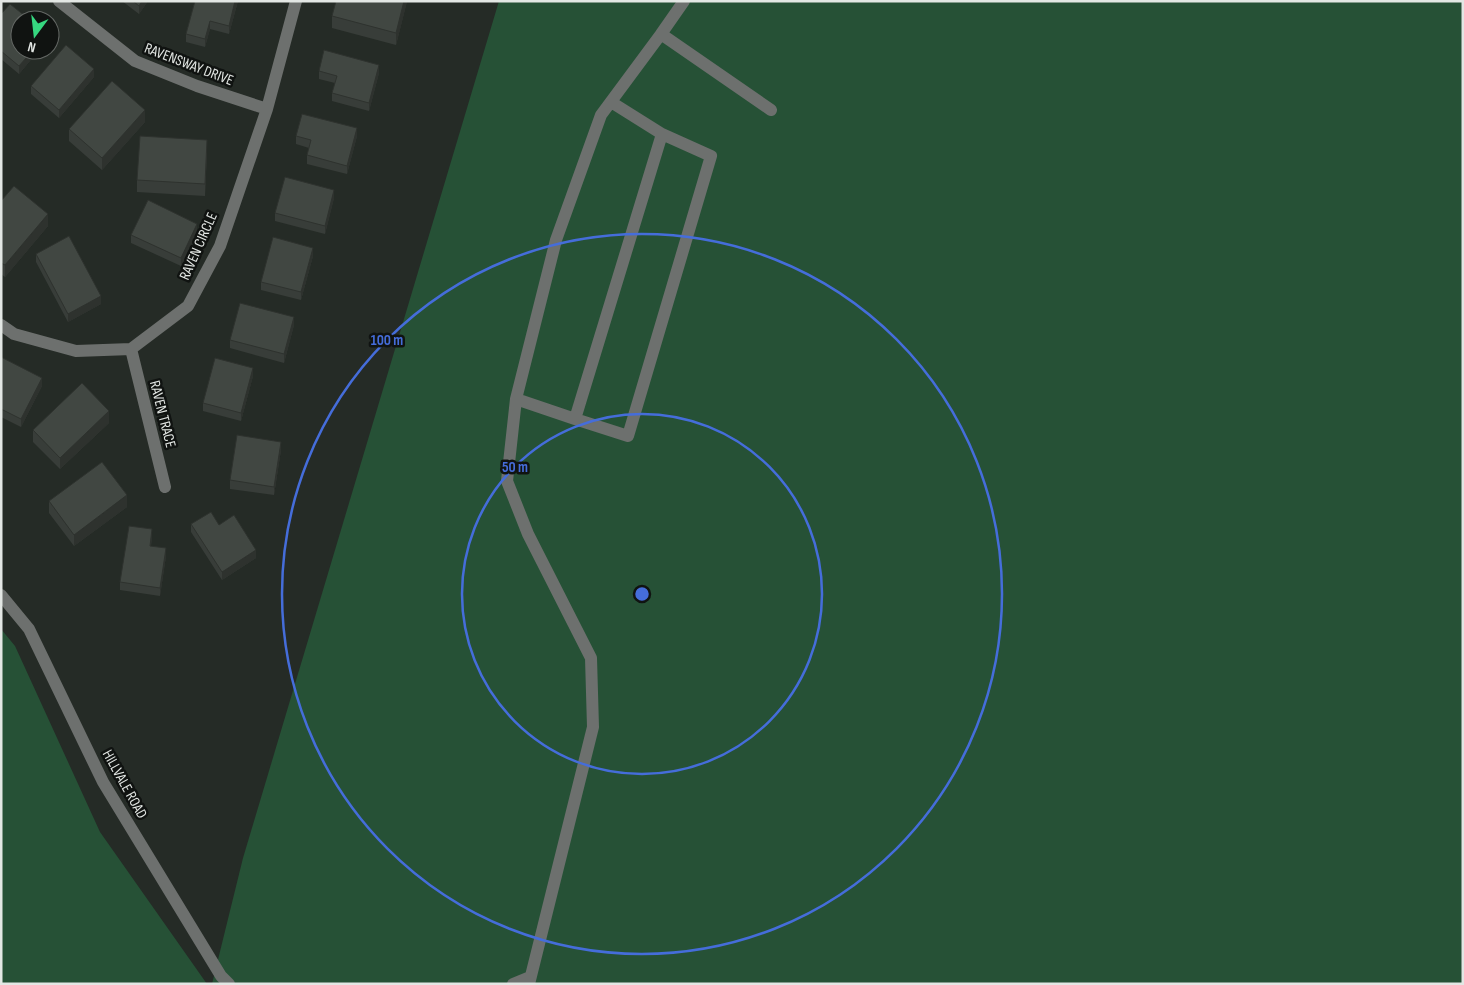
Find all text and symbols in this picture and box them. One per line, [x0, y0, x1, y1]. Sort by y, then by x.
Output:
north arrow [10, 10, 60, 60]
text: N [26, 38, 38, 56]
street label: RAVENSWAY DRIVE [142, 39, 236, 90]
street label: RAVEN CIRCLE [175, 209, 222, 283]
text: 100 m [371, 331, 403, 350]
street label: RAVEN TRACE [145, 379, 180, 450]
text: 50 m [502, 458, 528, 477]
centre of rings [633, 585, 651, 603]
street label: HILLVALE ROAD [98, 747, 151, 822]

